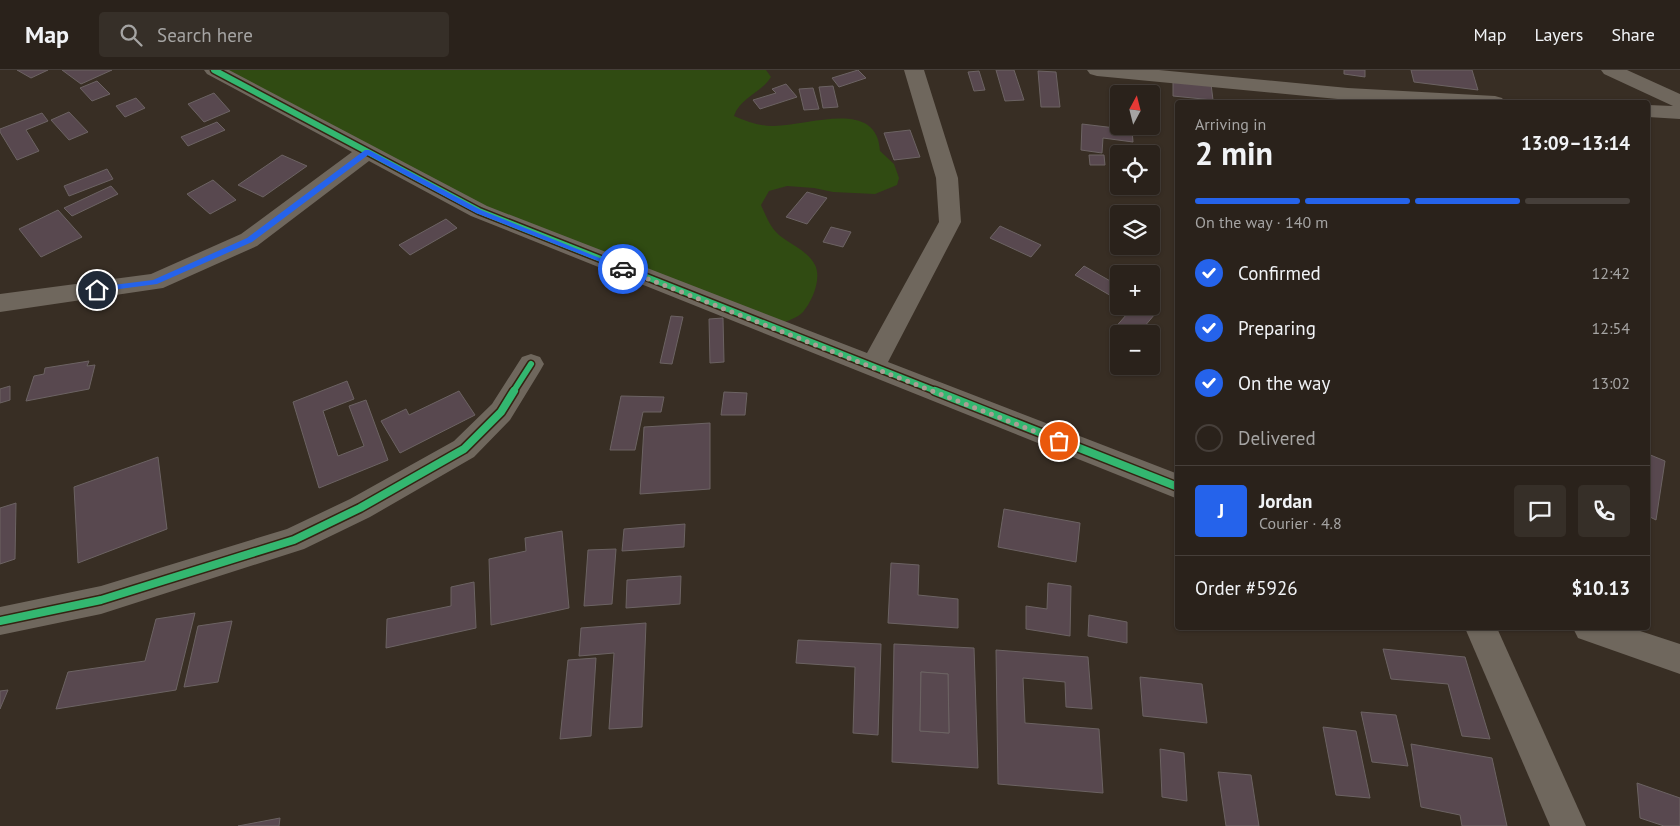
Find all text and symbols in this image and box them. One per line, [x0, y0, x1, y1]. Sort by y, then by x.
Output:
search box [99, 12, 449, 57]
text: Map [25, 19, 69, 50]
icon: search [117, 21, 145, 49]
text: Search here [157, 23, 253, 47]
text: Map [1474, 23, 1506, 46]
text: Layers [1534, 23, 1583, 46]
text: Share [1611, 23, 1655, 46]
north arrow [1110, 85, 1160, 135]
map controls [1110, 85, 1160, 375]
text: Arriving in [1195, 114, 1266, 134]
text: 13:09–13:14 [1521, 131, 1630, 155]
text: 2 min [1195, 132, 1273, 174]
button: locate [1110, 145, 1160, 195]
button: layers [1110, 205, 1160, 255]
text: On the way · 140 m [1195, 212, 1328, 232]
courier [598, 244, 648, 294]
icon: car [609, 255, 637, 283]
icon: check [1195, 259, 1223, 287]
text: Confirmed [1238, 261, 1321, 285]
text: 12:42 [1592, 263, 1630, 283]
button: + [1110, 265, 1160, 315]
pin [76, 269, 118, 311]
icon: home [83, 276, 111, 304]
icon: check [1195, 314, 1223, 342]
text: Preparing [1238, 316, 1316, 340]
text: 12:54 [1592, 318, 1630, 338]
button: − [1110, 325, 1160, 375]
icon: check [1195, 369, 1223, 397]
text: On the way [1238, 371, 1330, 395]
text: 13:02 [1592, 373, 1630, 393]
pin [1038, 420, 1080, 462]
text: Delivered [1238, 426, 1316, 450]
icon: bag [1045, 427, 1073, 455]
button: chat [1514, 485, 1566, 537]
button: phone [1578, 485, 1630, 537]
text: Jordan [1259, 489, 1312, 513]
text: J [1218, 499, 1224, 523]
text: Courier · 4.8 [1259, 513, 1342, 533]
text: Order #5926 [1195, 576, 1298, 600]
text: $10.13 [1571, 576, 1630, 600]

